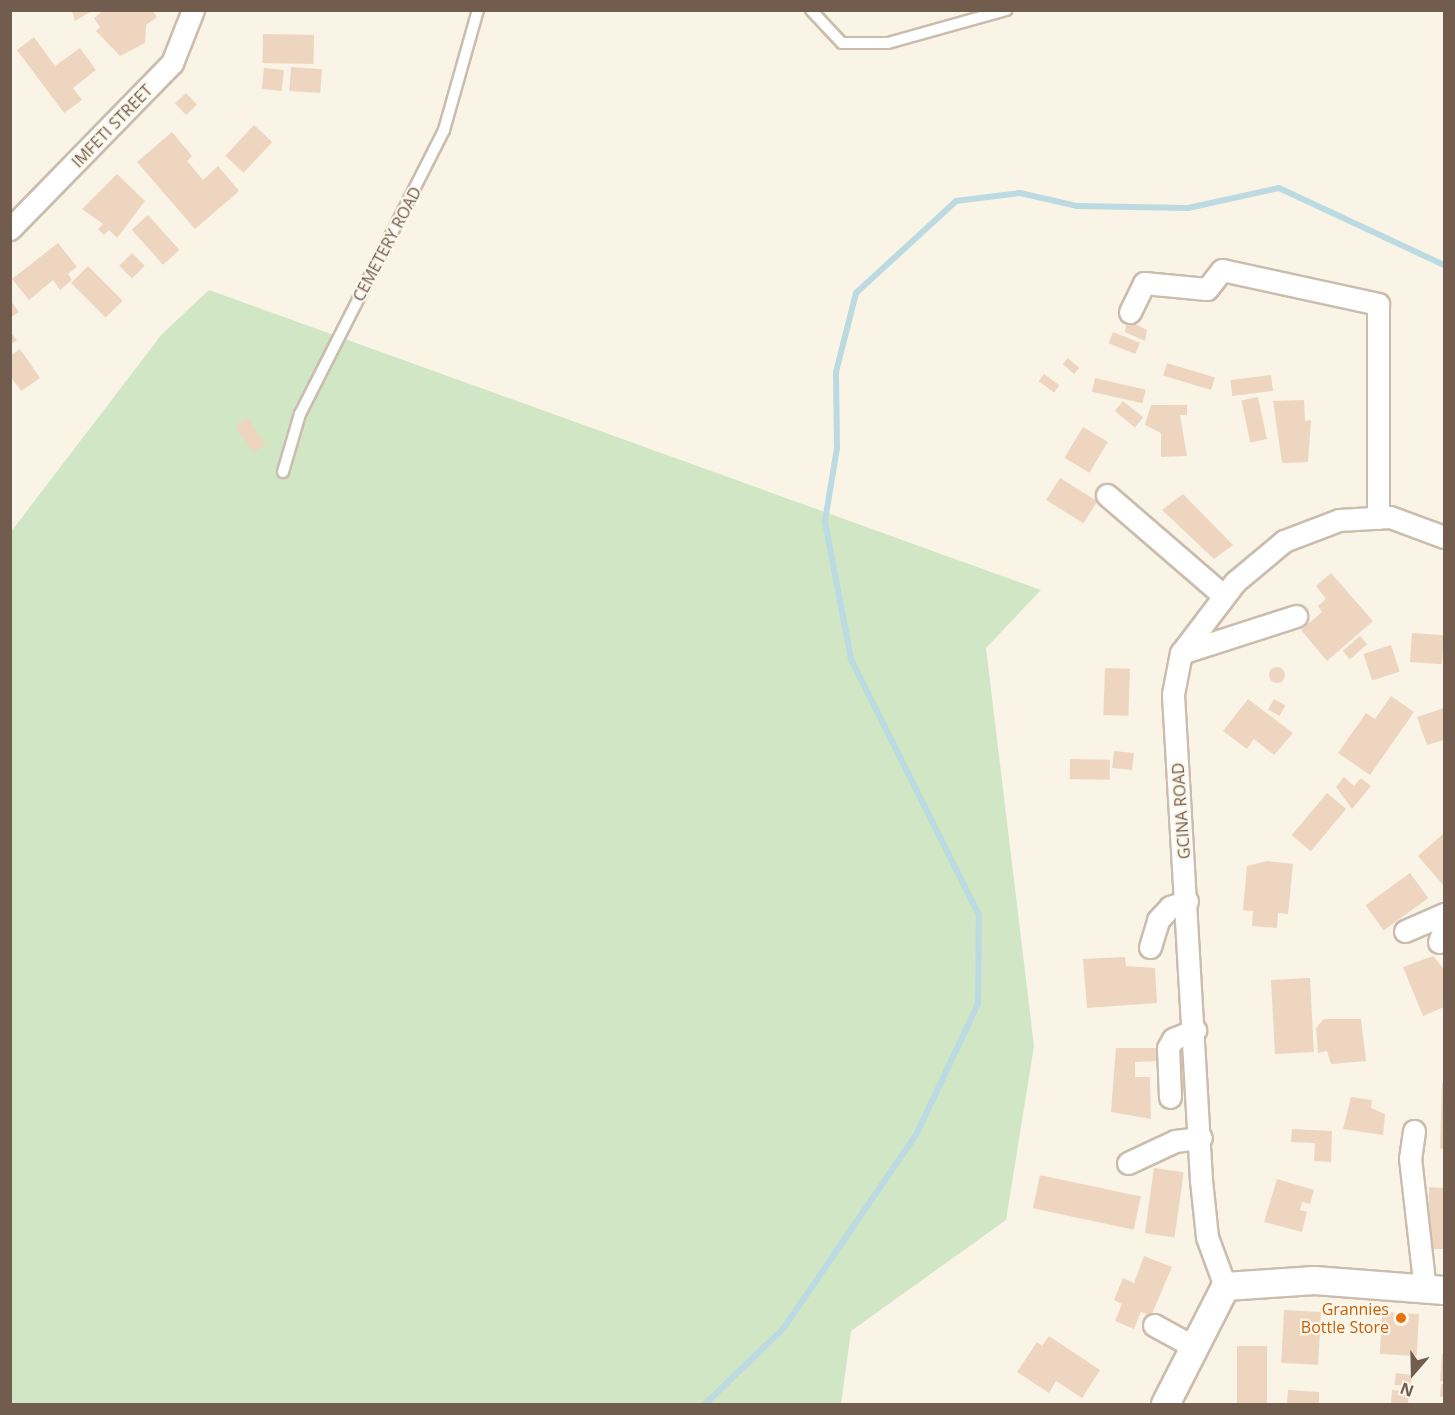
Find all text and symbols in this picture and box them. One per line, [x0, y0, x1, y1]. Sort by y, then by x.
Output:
street label: IMFETI STREET [68, 81, 156, 171]
street label: CEMETERY ROAD [349, 183, 425, 305]
street label: GCINA ROAD [1168, 762, 1194, 860]
place label: Grannies Bottle Store [1301, 1299, 1389, 1337]
marker: Grannies Bottle Store [1394, 1311, 1408, 1325]
north arrow [1383, 1343, 1443, 1403]
text: N [1397, 1377, 1417, 1402]

